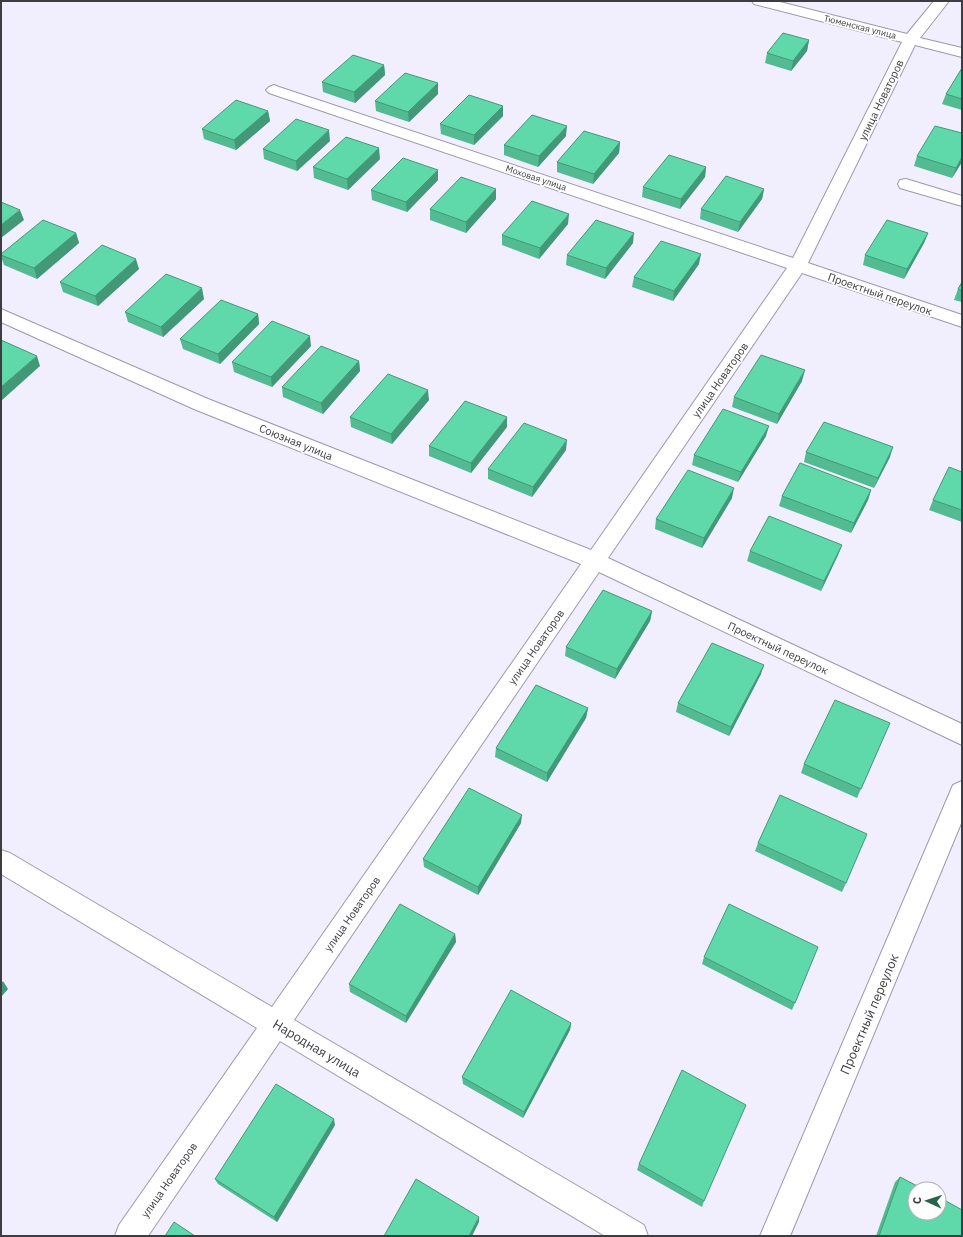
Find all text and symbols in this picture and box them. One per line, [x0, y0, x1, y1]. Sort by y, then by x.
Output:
street label: Тюменская улица [823, 12, 898, 41]
street label: улица Новаторов [855, 57, 907, 143]
street label: Моховая улица [504, 162, 568, 193]
street label: Проектный переулок [826, 270, 934, 318]
street label: улица Новаторов [689, 340, 751, 420]
street label: Союзная улица [257, 421, 335, 463]
street label: улица Новаторов [505, 607, 567, 687]
street label: Проектный переулок [725, 619, 831, 677]
street label: улица Новаторов [321, 874, 383, 954]
street label: Проектный переулок [836, 951, 903, 1077]
street label: Народная улица [270, 1016, 364, 1081]
street label: улица Новаторов [138, 1140, 200, 1220]
north arrow [907, 1181, 947, 1221]
text: С [910, 1197, 924, 1204]

